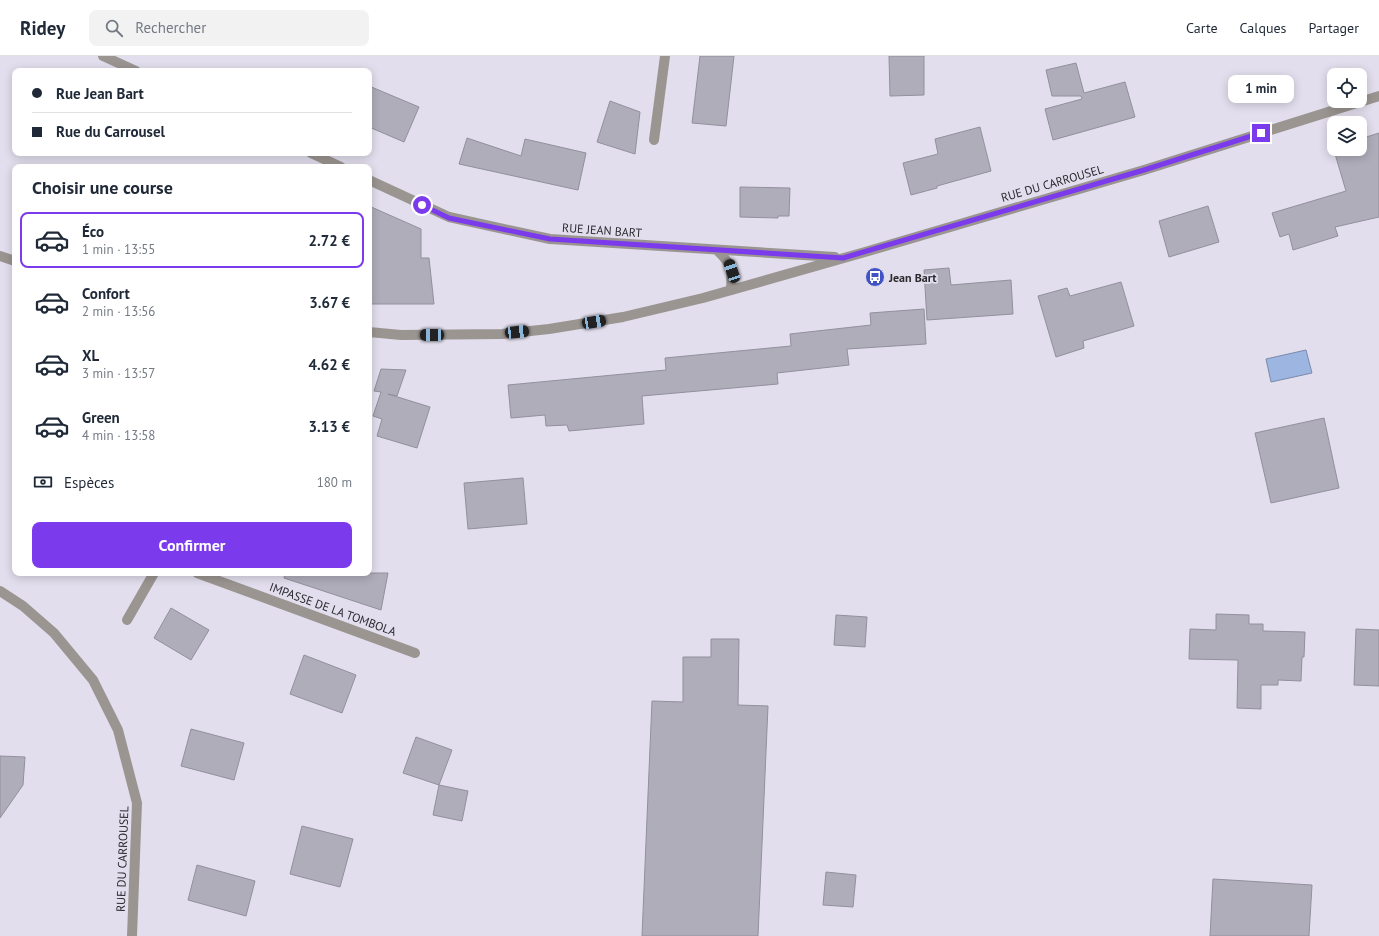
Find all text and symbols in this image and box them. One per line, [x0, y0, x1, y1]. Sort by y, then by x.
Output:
search box [89, 10, 369, 46]
text: Ridey [20, 16, 65, 40]
icon: search [103, 17, 125, 39]
text: Rechercher [135, 18, 206, 37]
text: Carte [1186, 19, 1218, 37]
text: Calques [1240, 19, 1286, 37]
text: Partager [1308, 19, 1359, 37]
map controls [1327, 68, 1367, 156]
button: locate [1327, 68, 1367, 108]
callout: 1 min [1228, 75, 1294, 103]
text: 1 min [1245, 80, 1277, 97]
text: Rue Jean Bart [56, 84, 144, 103]
button: layers [1327, 116, 1367, 156]
text: Rue du Carrousel [56, 122, 165, 141]
route end [1252, 124, 1270, 142]
street label: RUE DU CARROUSEL [999, 161, 1105, 205]
text: Choisir une course [32, 176, 173, 199]
route start [413, 196, 431, 214]
street label: RUE JEAN BART [562, 220, 643, 240]
icon: car [34, 222, 70, 258]
text: Éco [82, 222, 104, 241]
text: 2.72 € [308, 231, 350, 250]
text: 1 min · 13:55 [82, 241, 155, 258]
car [722, 258, 742, 284]
bus stop icon: Jean Bart [864, 266, 886, 288]
place label: Jean Bart [888, 270, 937, 285]
icon: car [34, 284, 70, 320]
text: Confort [82, 284, 130, 303]
text: 3.67 € [309, 293, 350, 312]
text: 2 min · 13:56 [82, 303, 155, 320]
car [581, 314, 607, 330]
car [504, 325, 530, 339]
car [420, 329, 444, 341]
icon: car [34, 346, 70, 382]
text: XL [82, 346, 99, 365]
text: 4.62 € [308, 355, 350, 374]
text: 3 min · 13:57 [82, 365, 155, 382]
icon: car [34, 408, 70, 444]
text: Green [82, 408, 120, 427]
text: 3.13 € [308, 417, 350, 436]
text: 4 min · 13:58 [82, 427, 155, 444]
icon: cash [32, 471, 54, 493]
text: Espèces [64, 473, 114, 492]
text: 180 m [317, 474, 352, 491]
button: Confirmer [32, 522, 352, 568]
street label: IMPASSE DE LA TOMBOLA [268, 579, 398, 639]
street label: RUE DU CARROUSEL [113, 806, 131, 912]

